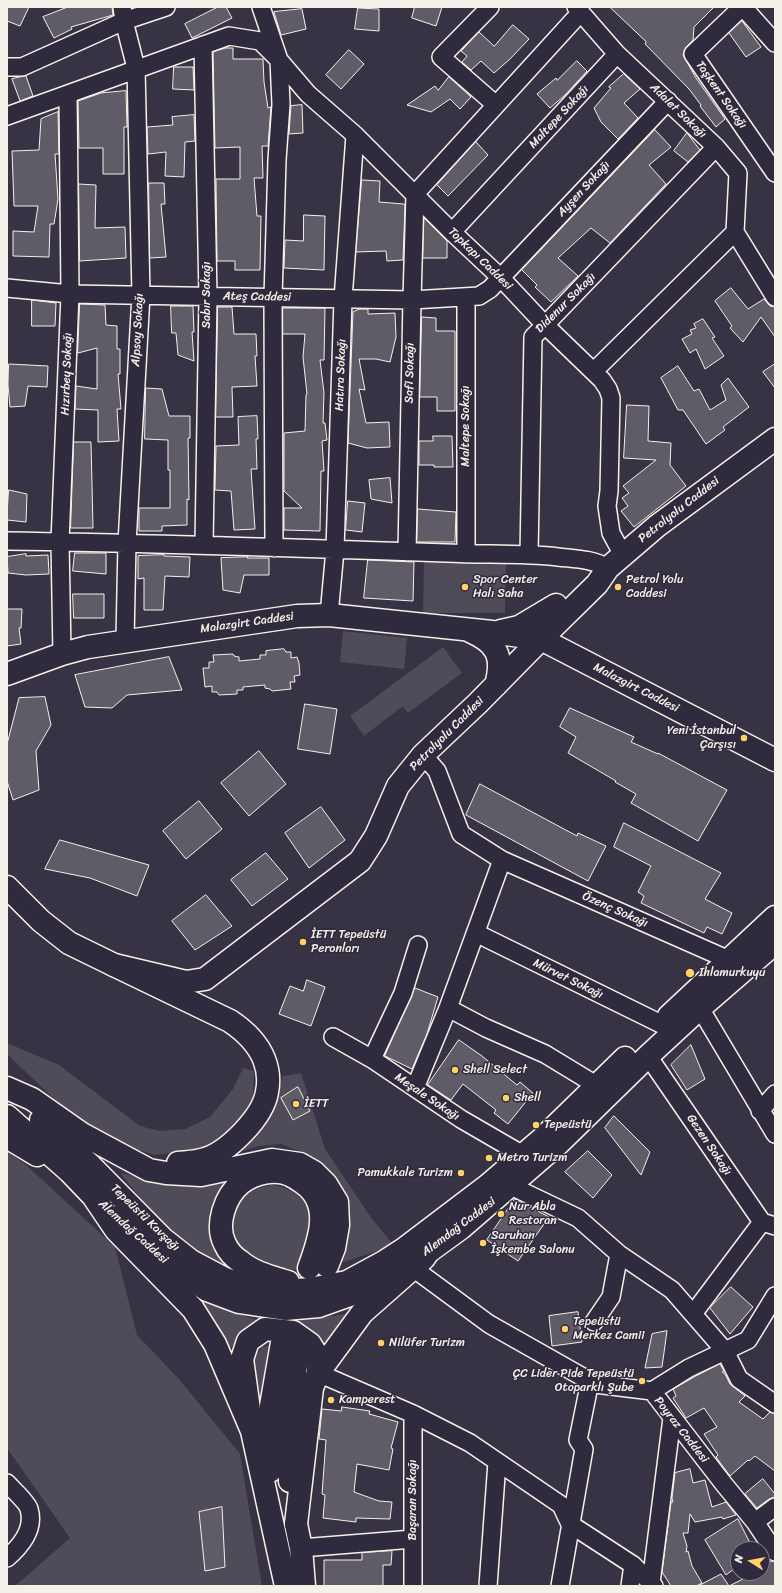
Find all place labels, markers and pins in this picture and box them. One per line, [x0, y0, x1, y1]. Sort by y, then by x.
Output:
place label: Spor Center Halı Saha [473, 573, 537, 601]
place label: Petrol Yolu Caddesi [626, 573, 684, 601]
marker: Spor Center Halı Saha [460, 582, 470, 592]
marker: Petrol Yolu Caddesi [613, 582, 623, 592]
place label: Yeni İstanbul Çarşısı [667, 724, 736, 752]
marker: Yeni İstanbul Çarşısı [739, 733, 749, 743]
place label: İETT Tepeüstü Peronları [311, 928, 386, 956]
marker: İETT Tepeüstü Peronları [298, 937, 308, 947]
place label: Ihlamurkuyu [699, 966, 765, 980]
marker: Ihlamurkuyu [684, 967, 696, 979]
place label: Shell Select [463, 1063, 527, 1077]
marker: Shell Select [450, 1065, 460, 1075]
place label: Shell [514, 1091, 541, 1105]
marker: Shell [501, 1093, 511, 1103]
place label: İETT [304, 1097, 328, 1111]
marker: İETT [291, 1099, 301, 1109]
place label: Tepeüstü [544, 1118, 591, 1132]
marker: Tepeüstü [531, 1120, 541, 1130]
place label: Metro Turizm [497, 1151, 568, 1165]
marker: Metro Turizm [484, 1153, 494, 1163]
place label: Pamukkale Turizm [357, 1166, 453, 1180]
marker: Pamukkale Turizm [456, 1168, 466, 1178]
place label: Nur Abla Restoran [509, 1200, 557, 1228]
marker: Nur Abla Restoran [496, 1209, 506, 1219]
place label: Saruhan İşkembe Salonu [491, 1229, 575, 1257]
marker: Saruhan İşkembe Salonu [478, 1238, 488, 1248]
place label: Tepeüstü Merkez Camii [573, 1315, 645, 1343]
marker: Tepeüstü Merkez Camii [560, 1324, 570, 1334]
place label: Nilüfer Turizm [389, 1336, 465, 1350]
marker: Nilüfer Turizm [376, 1338, 386, 1348]
place label: ÇC Lider Pide Tepeüstü Otoparklı Şube [513, 1367, 634, 1395]
marker: ÇC Lider Pide Tepeüstü Otoparklı Şube [637, 1376, 647, 1386]
place label: Kamperest [339, 1393, 396, 1407]
marker: Kamperest [326, 1395, 336, 1405]

